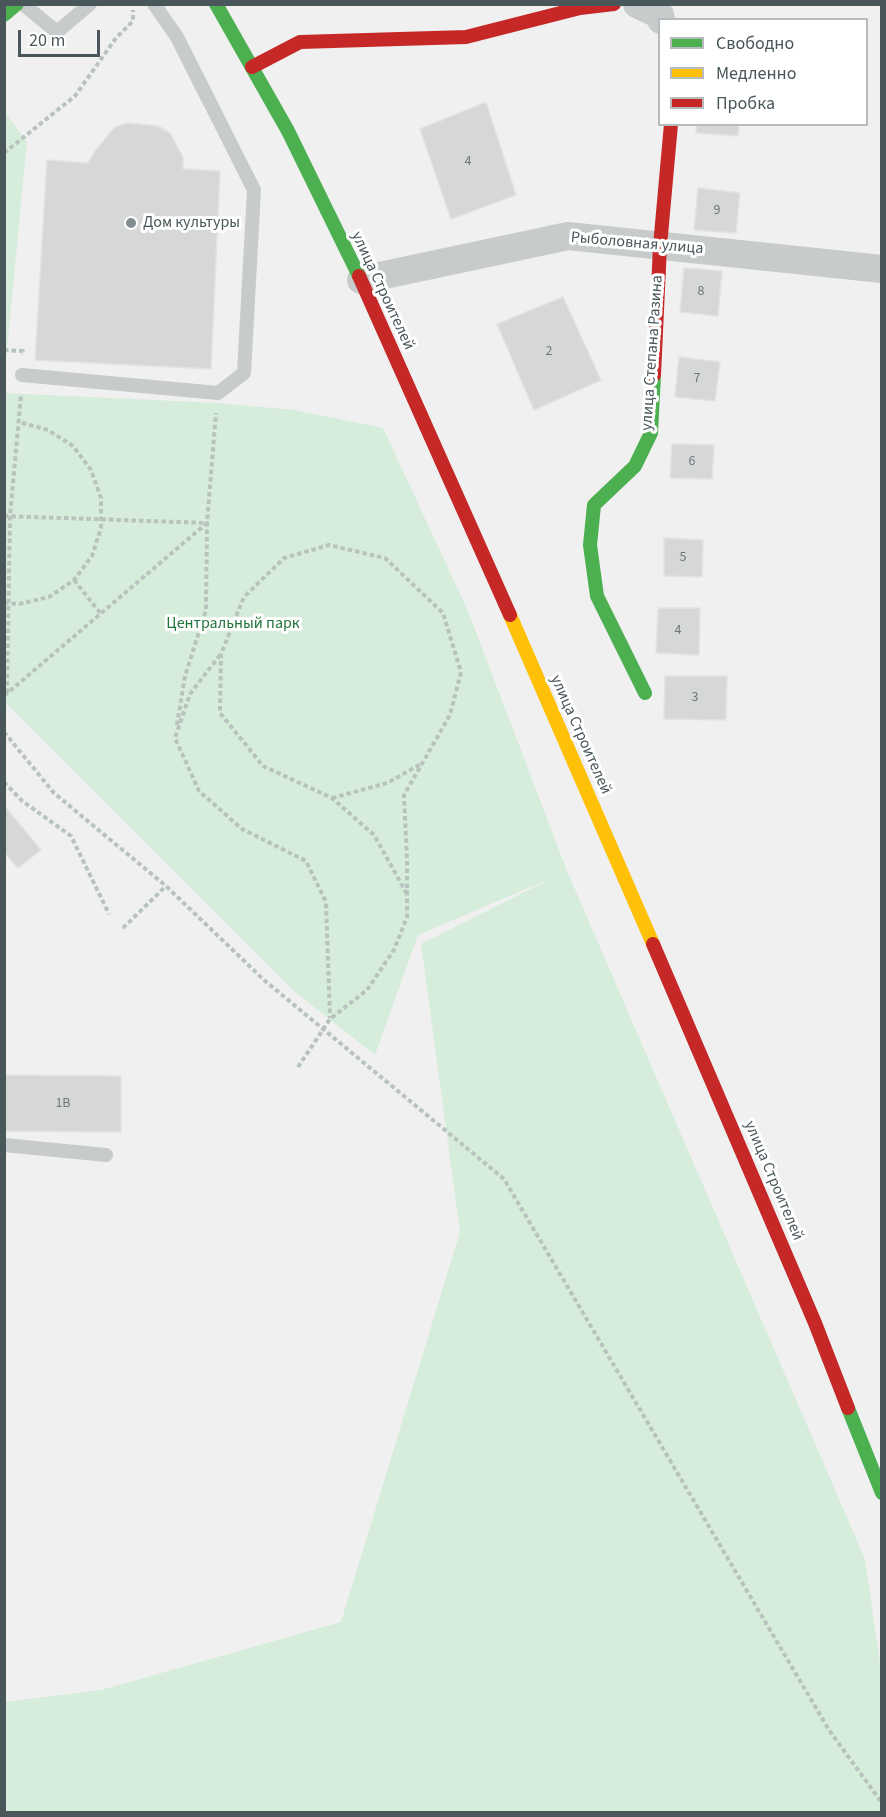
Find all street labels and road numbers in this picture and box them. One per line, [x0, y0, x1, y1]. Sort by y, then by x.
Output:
street label: улица Строителей [346, 229, 418, 353]
street label: Рыболовная улица [570, 229, 704, 259]
street label: улица Степана Разина [638, 275, 668, 431]
street label: улица Строителей [545, 672, 615, 798]
street label: улица Строителей [739, 1118, 807, 1244]

